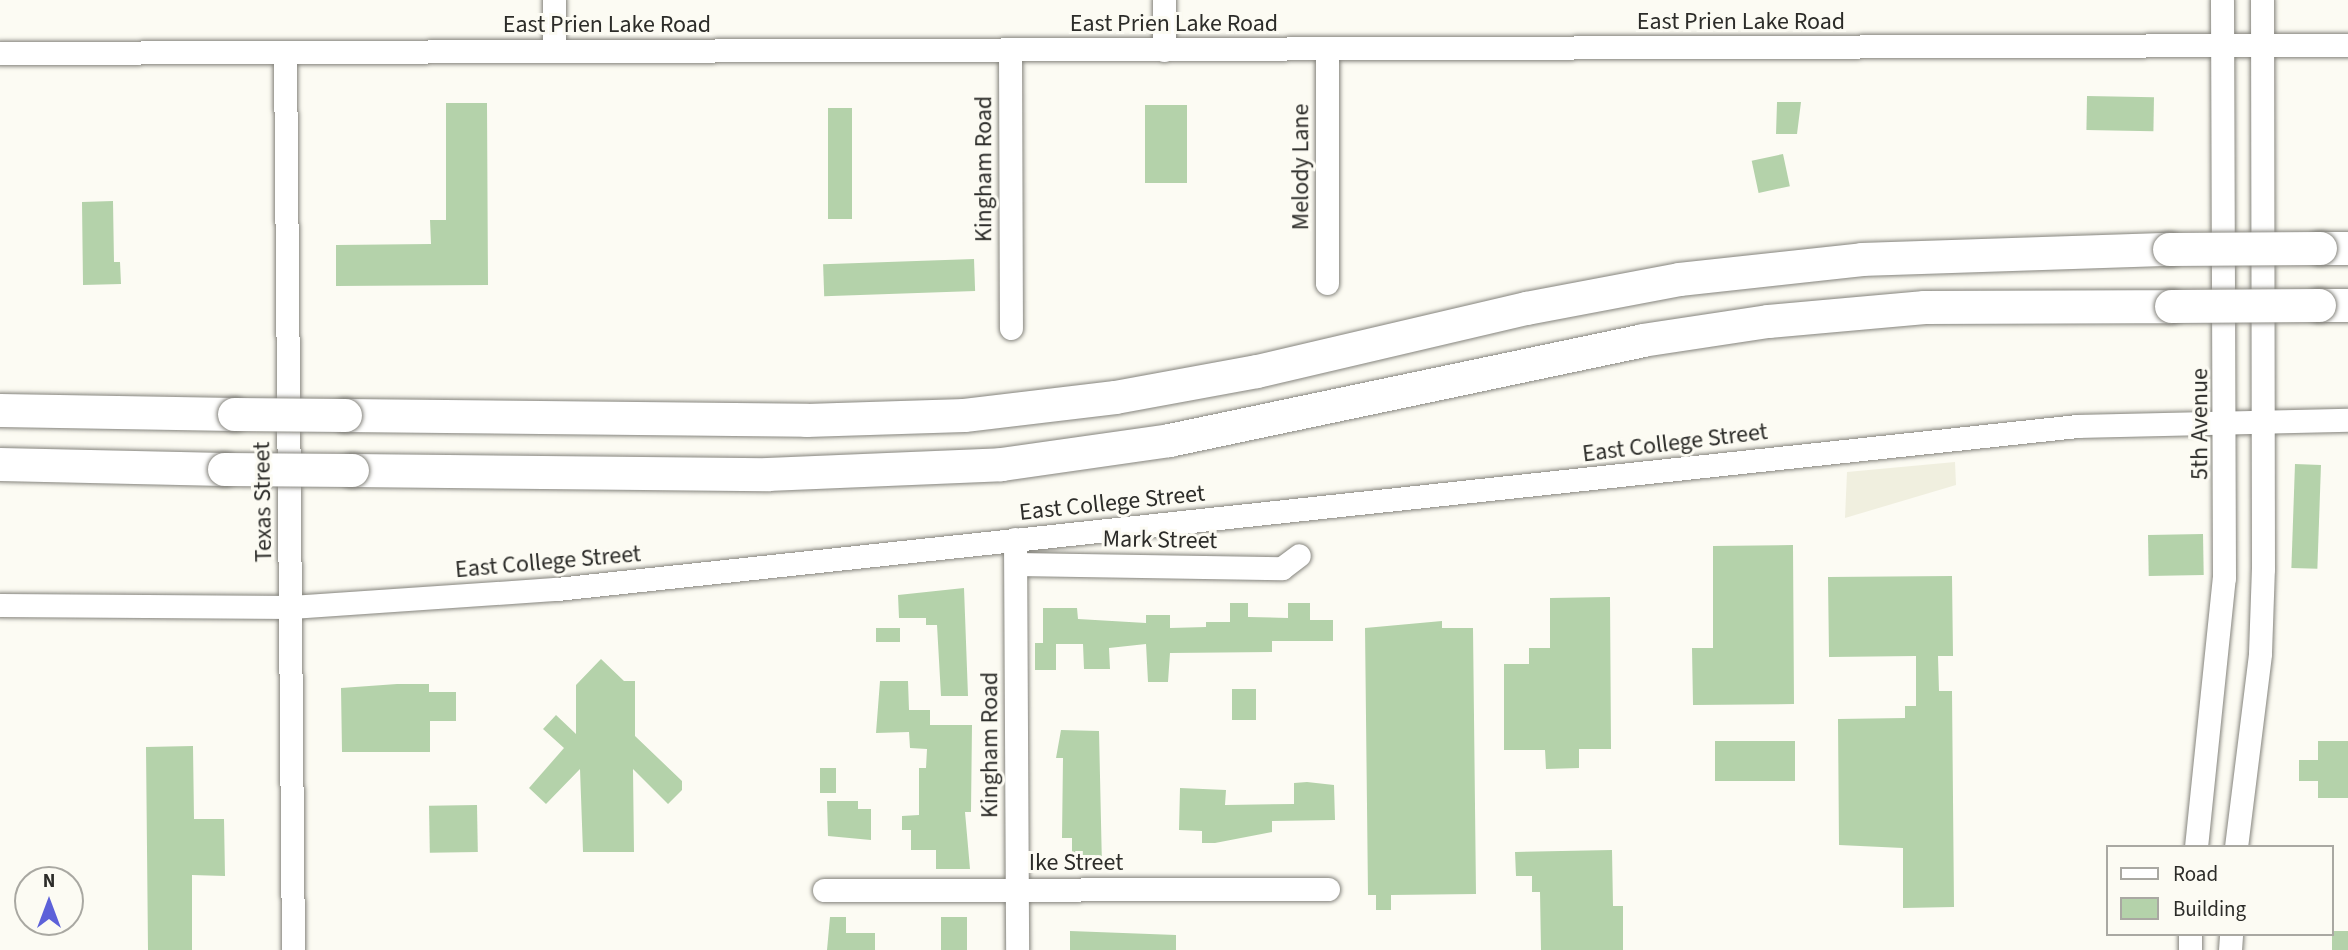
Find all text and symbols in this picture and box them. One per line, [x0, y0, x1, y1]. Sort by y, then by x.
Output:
street label: East Prien Lake Road [1637, 8, 1845, 36]
street label: East Prien Lake Road [1070, 10, 1278, 38]
street label: East Prien Lake Road [503, 11, 711, 39]
street label: Kingham Road [970, 96, 998, 242]
street label: Melody Lane [1287, 104, 1315, 230]
street label: 5th Avenue [2186, 368, 2214, 480]
street label: East College Street [1581, 417, 1769, 469]
street label: Texas Street [248, 441, 278, 563]
street label: East College Street [1018, 479, 1206, 527]
street label: Mark Street [1102, 525, 1218, 555]
street label: East College Street [454, 540, 642, 584]
street label: Kingham Road [976, 672, 1004, 818]
legend [2106, 845, 2334, 936]
street label: Ike Street [1029, 849, 1123, 877]
text: Road [2173, 859, 2218, 889]
north arrow [14, 866, 84, 936]
text: N [43, 868, 55, 895]
text: Building [2173, 894, 2246, 924]

